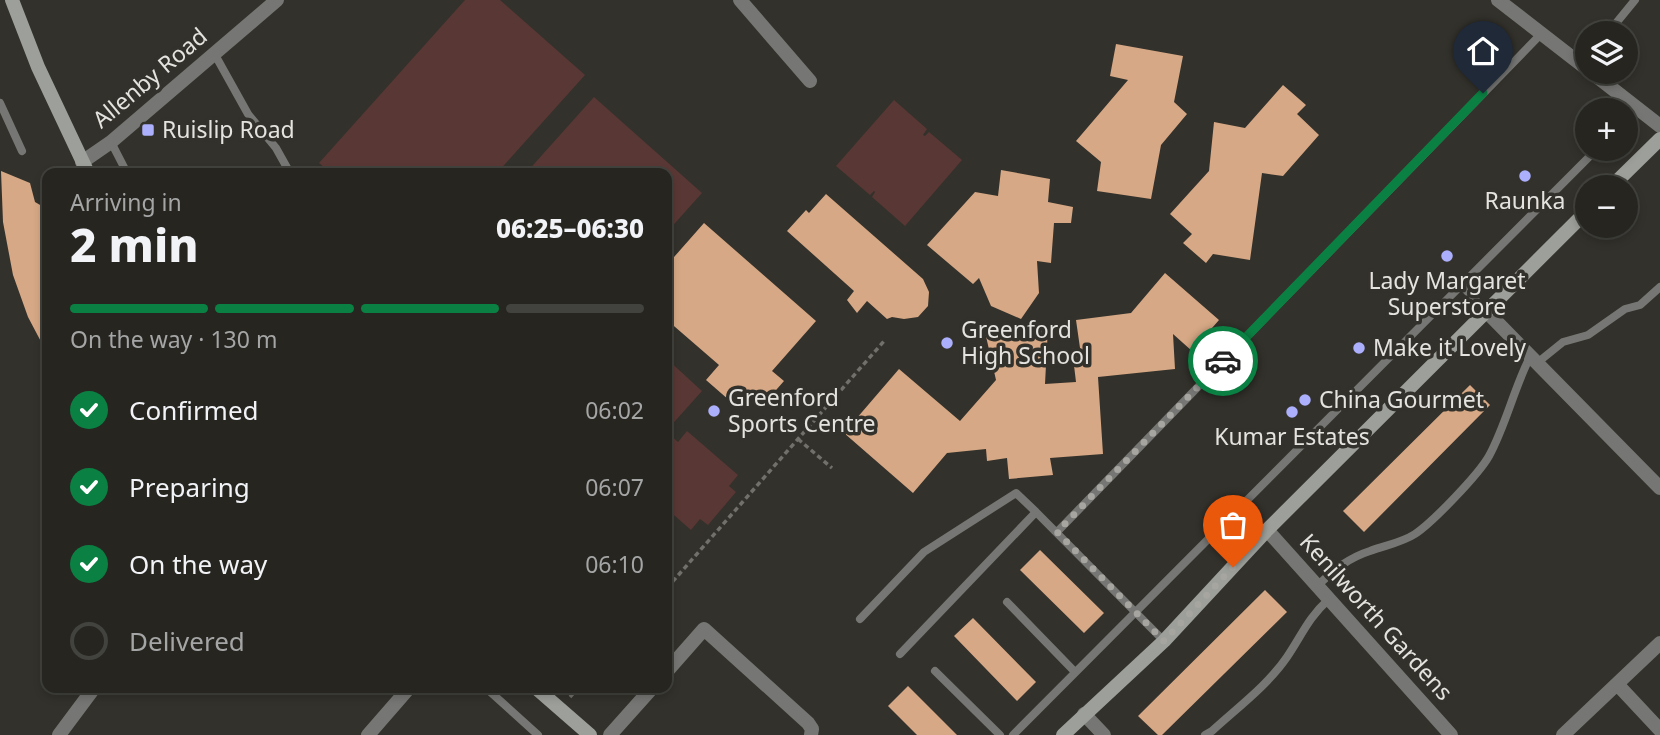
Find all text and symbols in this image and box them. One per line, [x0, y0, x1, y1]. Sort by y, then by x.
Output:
street label: Allenby Road [85, 20, 213, 135]
pin [1453, 21, 1513, 93]
map controls [1575, 21, 1638, 238]
button: layers [1575, 21, 1638, 84]
icon: home [1464, 32, 1502, 70]
button: + [1575, 98, 1638, 161]
place label: Ruislip Road [162, 113, 295, 145]
marker: Ruislip Road [140, 122, 156, 138]
marker: Raunka [1517, 168, 1533, 184]
button: − [1575, 175, 1638, 238]
place label: Raunka [1485, 184, 1565, 216]
text: Arriving in [70, 186, 182, 218]
text: 06:25–06:30 [496, 210, 644, 246]
text: 2 min [70, 213, 199, 275]
marker: Lady Margaret Superstore [1439, 248, 1455, 264]
place label: Lady Margaret Superstore [1368, 264, 1526, 322]
place label: Greenford High School [961, 313, 1090, 371]
text: On the way · 130 m [70, 323, 277, 355]
courier [1188, 326, 1258, 396]
place label: Make it Lovely [1373, 331, 1526, 363]
marker: Greenford High School [939, 335, 955, 351]
marker: Make it Lovely [1351, 340, 1367, 356]
icon: car [1204, 342, 1242, 380]
place label: Greenford Sports Centre [728, 381, 876, 439]
place label: China Gourmet [1319, 383, 1484, 415]
icon: check [70, 391, 108, 429]
text: Confirmed [129, 392, 259, 428]
marker: China Gourmet [1297, 392, 1313, 408]
text: 06:02 [585, 394, 644, 426]
marker: Greenford Sports Centre [706, 403, 722, 419]
marker: Kumar Estates [1284, 404, 1300, 420]
place label: Kumar Estates [1214, 420, 1370, 452]
icon: check [70, 468, 108, 506]
text: Preparing [129, 469, 250, 505]
text: 06:07 [585, 471, 644, 503]
pin [1203, 495, 1263, 567]
icon: bag [1214, 506, 1252, 544]
street label: Kenilworth Gardens [1293, 526, 1460, 707]
icon: check [70, 545, 108, 583]
text: On the way [129, 546, 267, 582]
text: 06:10 [585, 548, 644, 580]
text: Delivered [129, 623, 245, 659]

